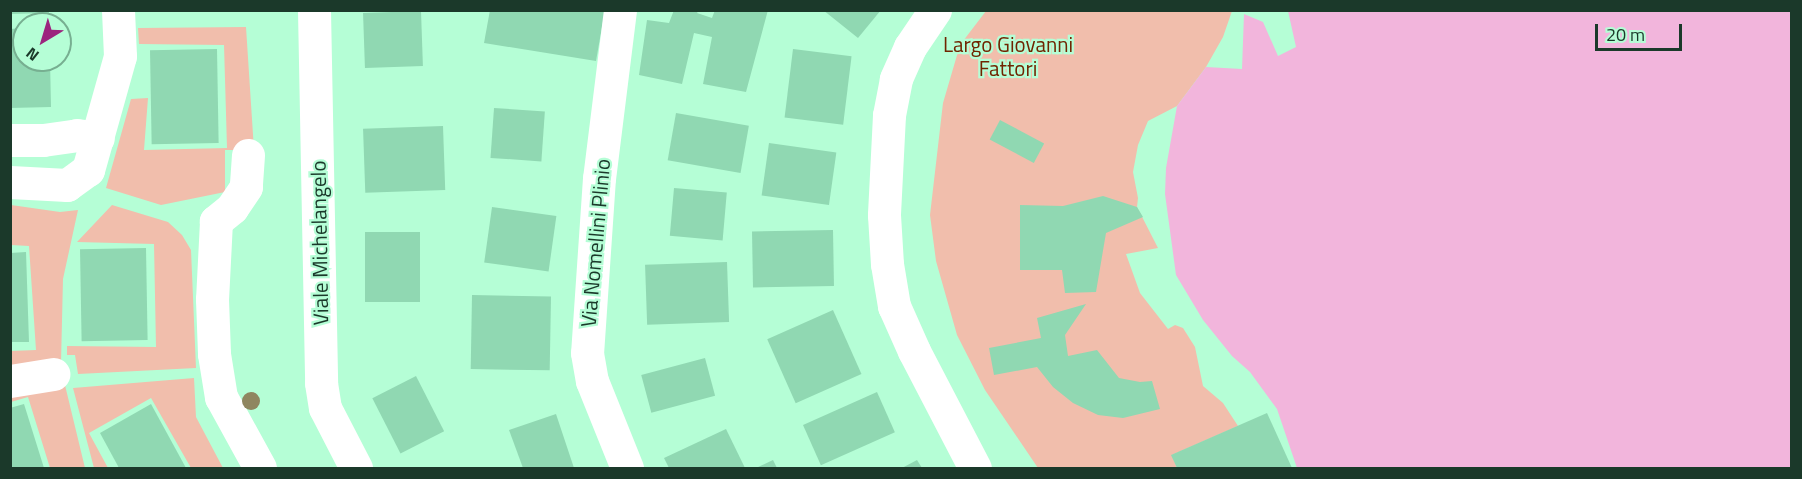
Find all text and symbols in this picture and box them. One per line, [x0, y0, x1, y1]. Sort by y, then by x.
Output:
north arrow [12, 12, 72, 72]
scale bar [1598, 12, 1685, 50]
text: 20 m [1606, 21, 1645, 48]
park label: Largo Giovanni Fattori [943, 31, 1073, 81]
text: N [20, 42, 44, 67]
street label: Via Nomellini Plinio [575, 158, 615, 328]
street label: Viale Michelangelo [305, 160, 333, 326]

